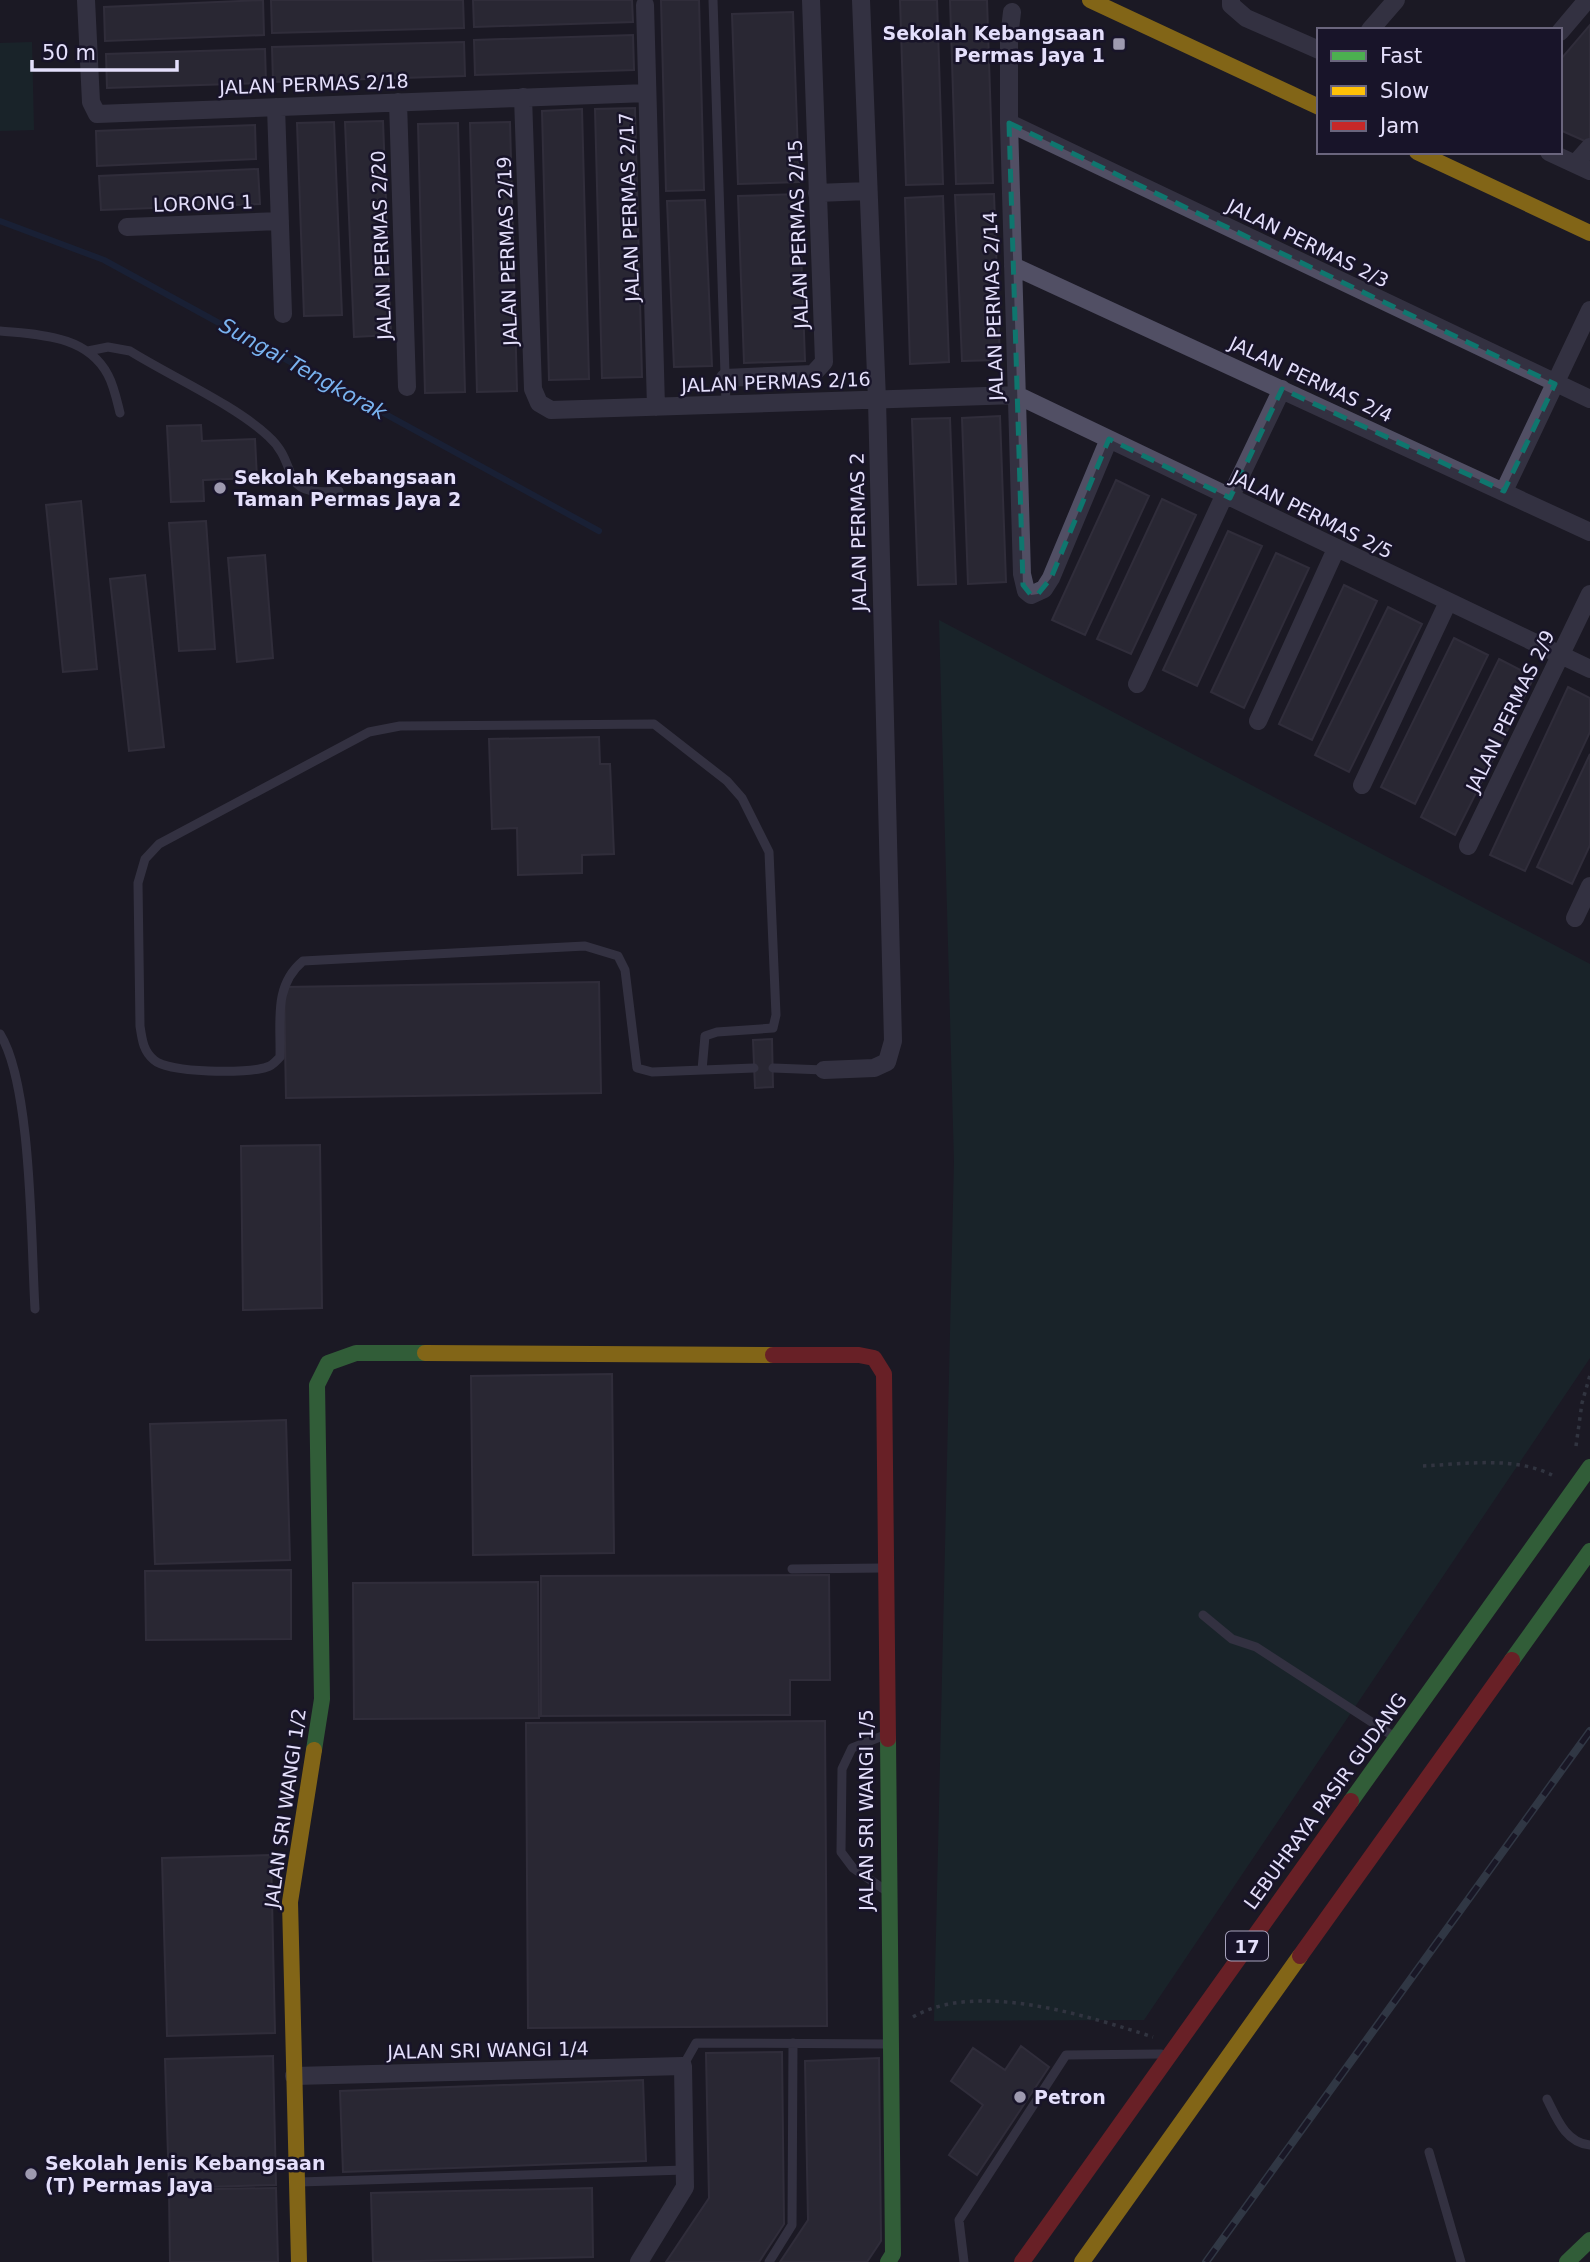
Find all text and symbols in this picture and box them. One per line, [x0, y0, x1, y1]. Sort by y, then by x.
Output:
place label: Sekolah Kebangsaan Permas Jaya 1 [882, 22, 1105, 66]
scale bar [32, 28, 177, 72]
legend [1317, 28, 1562, 154]
marker: Sekolah Kebangsaan Permas Jaya 1 [1111, 36, 1127, 52]
text: 50 m [42, 41, 96, 65]
text: Fast [1380, 44, 1422, 68]
street label: JALAN PERMAS 2/18 [218, 70, 409, 98]
text: Slow [1380, 79, 1429, 103]
street label: JALAN PERMAS 2/17 [615, 112, 643, 303]
text: Jam [1378, 114, 1420, 138]
street label: JALAN PERMAS 2/15 [784, 139, 812, 330]
street label: JALAN PERMAS 2/20 [367, 150, 395, 341]
street label: JALAN PERMAS 2/19 [493, 156, 521, 347]
street label: LORONG 1 [153, 190, 253, 216]
street label: JALAN PERMAS 2/3 [1223, 194, 1392, 292]
street label: JALAN PERMAS 2/14 [979, 211, 1007, 402]
water label: Sungai Tengkorak [215, 313, 391, 425]
street label: JALAN PERMAS 2/4 [1225, 331, 1396, 426]
street label: JALAN PERMAS 2/16 [680, 368, 871, 396]
street label: JALAN PERMAS 2 [846, 452, 870, 613]
street label: JALAN PERMAS 2/5 [1227, 465, 1396, 563]
place label: Sekolah Kebangsaan Taman Permas Jaya 2 [234, 466, 461, 510]
marker: Sekolah Kebangsaan Taman Permas Jaya 2 [212, 480, 228, 496]
street label: JALAN PERMAS 2/9 [1461, 627, 1559, 796]
street label: LEBUHRAYA PASIR GUDANG [1239, 1689, 1411, 1913]
street label: JALAN SRI WANGI 1/2 [260, 1707, 310, 1910]
street label: JALAN SRI WANGI 1/5 [855, 1709, 877, 1912]
road number: 17 [1226, 1932, 1268, 1960]
street label: JALAN SRI WANGI 1/4 [386, 2037, 589, 2063]
place label: Petron [1034, 2086, 1106, 2108]
marker: Petron [1012, 2089, 1028, 2105]
place label: Sekolah Jenis Kebangsaan (T) Permas Jaya [45, 2152, 325, 2196]
marker: Sekolah Jenis Kebangsaan (T) Permas Jaya [23, 2166, 39, 2182]

